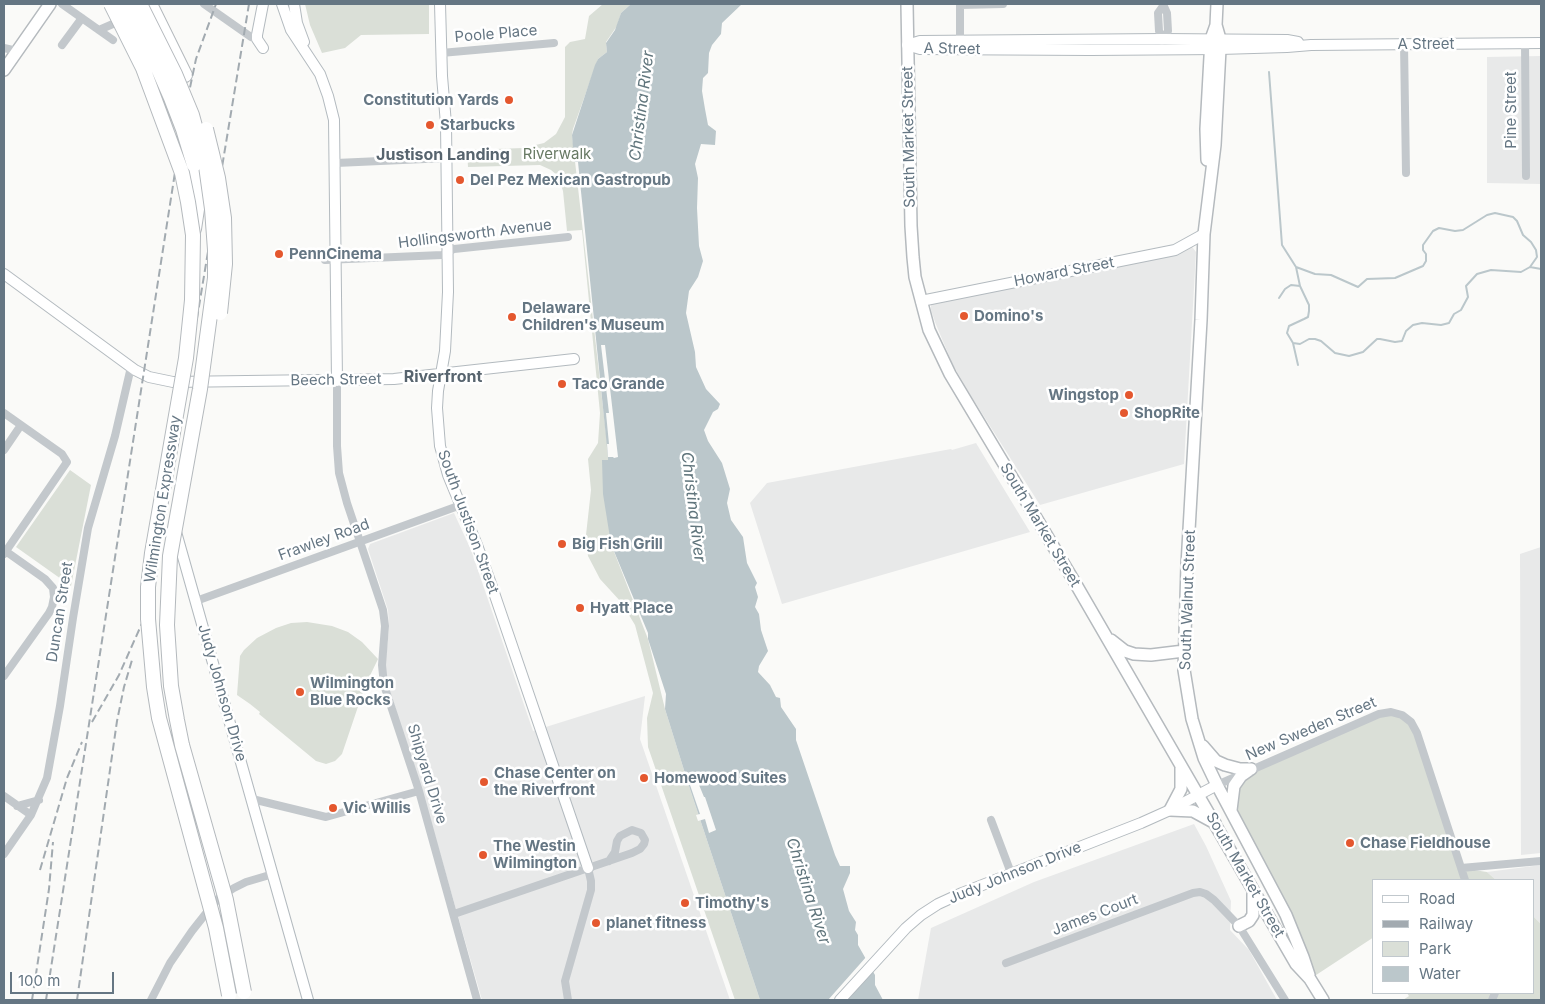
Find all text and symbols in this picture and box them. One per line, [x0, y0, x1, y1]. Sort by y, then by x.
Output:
street label: Poole Place [454, 21, 538, 47]
street label: A Street [1398, 35, 1454, 53]
street label: A Street [923, 40, 981, 58]
water label: Christina River [626, 50, 658, 162]
street label: South Market Street [899, 66, 919, 208]
street label: Pine Street [1502, 71, 1520, 149]
place label: Constitution Yards [363, 91, 499, 109]
marker: Constitution Yards [503, 94, 515, 106]
place label: Starbucks [440, 116, 515, 134]
marker: Starbucks [424, 119, 436, 131]
district label: Justison Landing [376, 145, 510, 165]
park label: Riverwalk [523, 145, 591, 163]
place label: Del Pez Mexican Gastropub [470, 171, 671, 189]
marker: Del Pez Mexican Gastropub [454, 174, 466, 186]
street label: Hollingsworth Avenue [397, 216, 553, 252]
place label: PennCinema [289, 245, 382, 263]
marker: PennCinema [273, 248, 285, 260]
street label: Howard Street [1012, 253, 1116, 291]
place label: Delaware Children's Museum [522, 299, 664, 334]
place label: Domino's [974, 307, 1043, 325]
marker: Domino's [958, 310, 970, 322]
marker: Delaware Children's Museum [506, 311, 518, 323]
district label: Riverfront [404, 367, 482, 387]
street label: Beech Street [290, 370, 382, 390]
place label: Taco Grande [572, 375, 665, 393]
marker: Taco Grande [556, 378, 568, 390]
place label: Wingstop [1048, 386, 1119, 404]
marker: Wingstop [1123, 389, 1135, 401]
place label: ShopRite [1134, 404, 1200, 422]
marker: ShopRite [1118, 407, 1130, 419]
street label: Wilmington Expressway [141, 414, 185, 584]
street label: South Justison Street [434, 448, 502, 596]
water label: Christina River [677, 451, 709, 563]
street label: South Market Street [996, 460, 1084, 590]
street label: Frawley Road [276, 515, 372, 565]
street label: South Walnut Street [1177, 529, 1199, 671]
place label: Big Fish Grill [572, 535, 663, 553]
marker: Big Fish Grill [556, 538, 568, 550]
street label: Duncan Street [43, 561, 77, 663]
place label: Hyatt Place [590, 599, 673, 617]
marker: Hyatt Place [574, 602, 586, 614]
street label: Judy Johnson Drive [194, 622, 250, 764]
place label: Wilmington Blue Rocks [310, 674, 394, 709]
marker: Wilmington Blue Rocks [294, 686, 306, 698]
street label: New Sweden Street [1243, 693, 1379, 765]
street label: Shipyard Drive [403, 722, 451, 826]
place label: Chase Center on the Riverfront [494, 764, 616, 799]
place label: Homewood Suites [654, 769, 787, 787]
marker: Homewood Suites [638, 772, 650, 784]
marker: Chase Center on the Riverfront [478, 776, 490, 788]
place label: Vic Willis [343, 799, 411, 817]
marker: Vic Willis [327, 802, 339, 814]
street label: South Market Street [1202, 809, 1288, 941]
place label: Chase Fieldhouse [1360, 834, 1491, 852]
water label: Christina River [782, 835, 834, 947]
place label: The Westin Wilmington [493, 837, 577, 872]
marker: Chase Fieldhouse [1344, 837, 1356, 849]
street label: Judy Johnson Drive [946, 838, 1084, 908]
marker: The Westin Wilmington [477, 849, 489, 861]
legend [1372, 879, 1535, 994]
text: Road [1419, 889, 1455, 908]
street label: James Court [1049, 890, 1141, 940]
place label: Timothy's [695, 894, 769, 912]
marker: Timothy's [679, 897, 691, 909]
place label: planet fitness [606, 914, 706, 932]
text: Railway [1419, 914, 1473, 933]
marker: planet fitness [590, 917, 602, 929]
text: Park [1419, 939, 1451, 958]
scale bar [12, 962, 116, 994]
text: Water [1419, 964, 1461, 983]
text: 100 m [18, 971, 60, 990]

